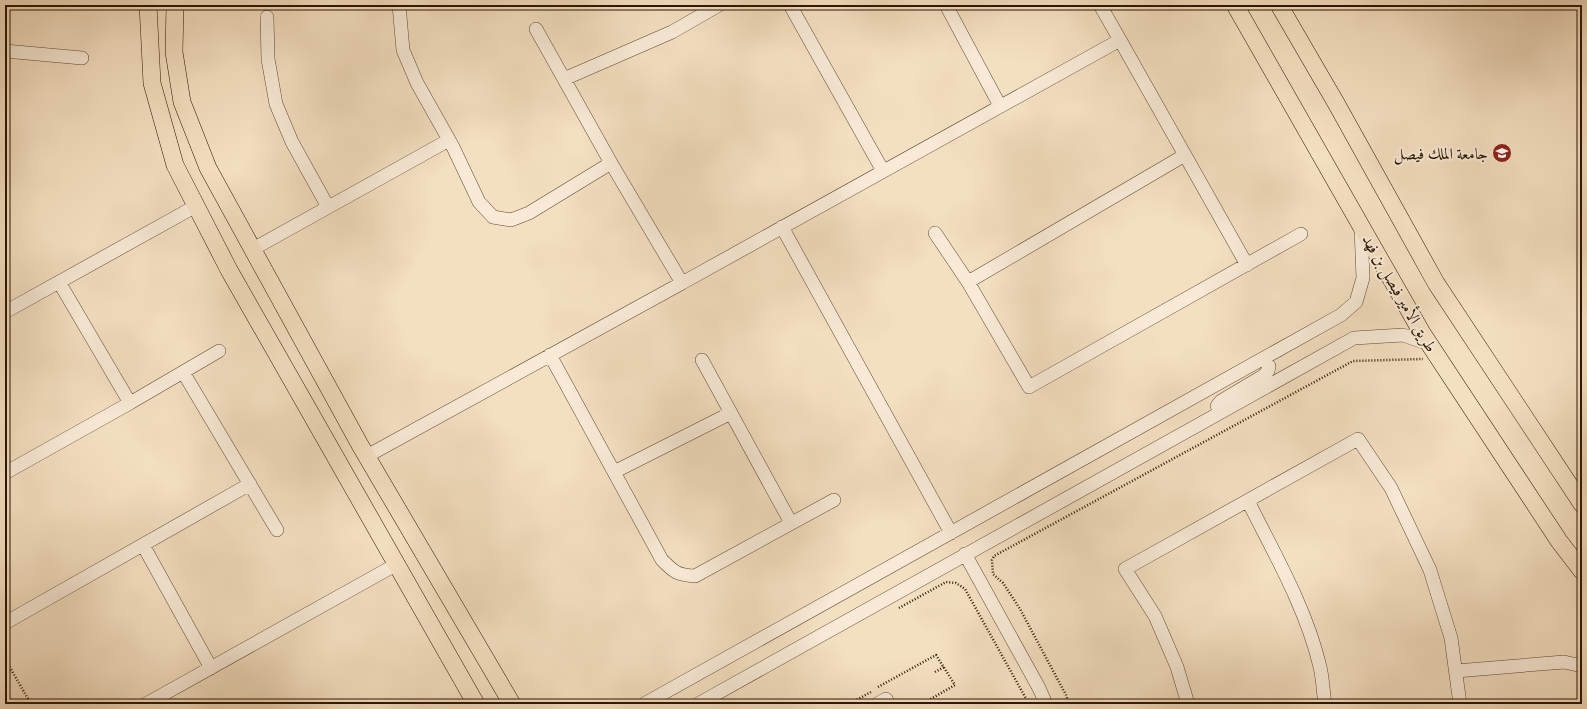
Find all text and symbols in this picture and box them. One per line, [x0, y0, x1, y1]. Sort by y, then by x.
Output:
school or university icon: جامعة الملك فيصل [1491, 142, 1513, 164]
place label: جامعة الملك فيصل [1394, 144, 1488, 167]
street label: طريق الأمير فيصل بن فهد [1355, 230, 1443, 357]

